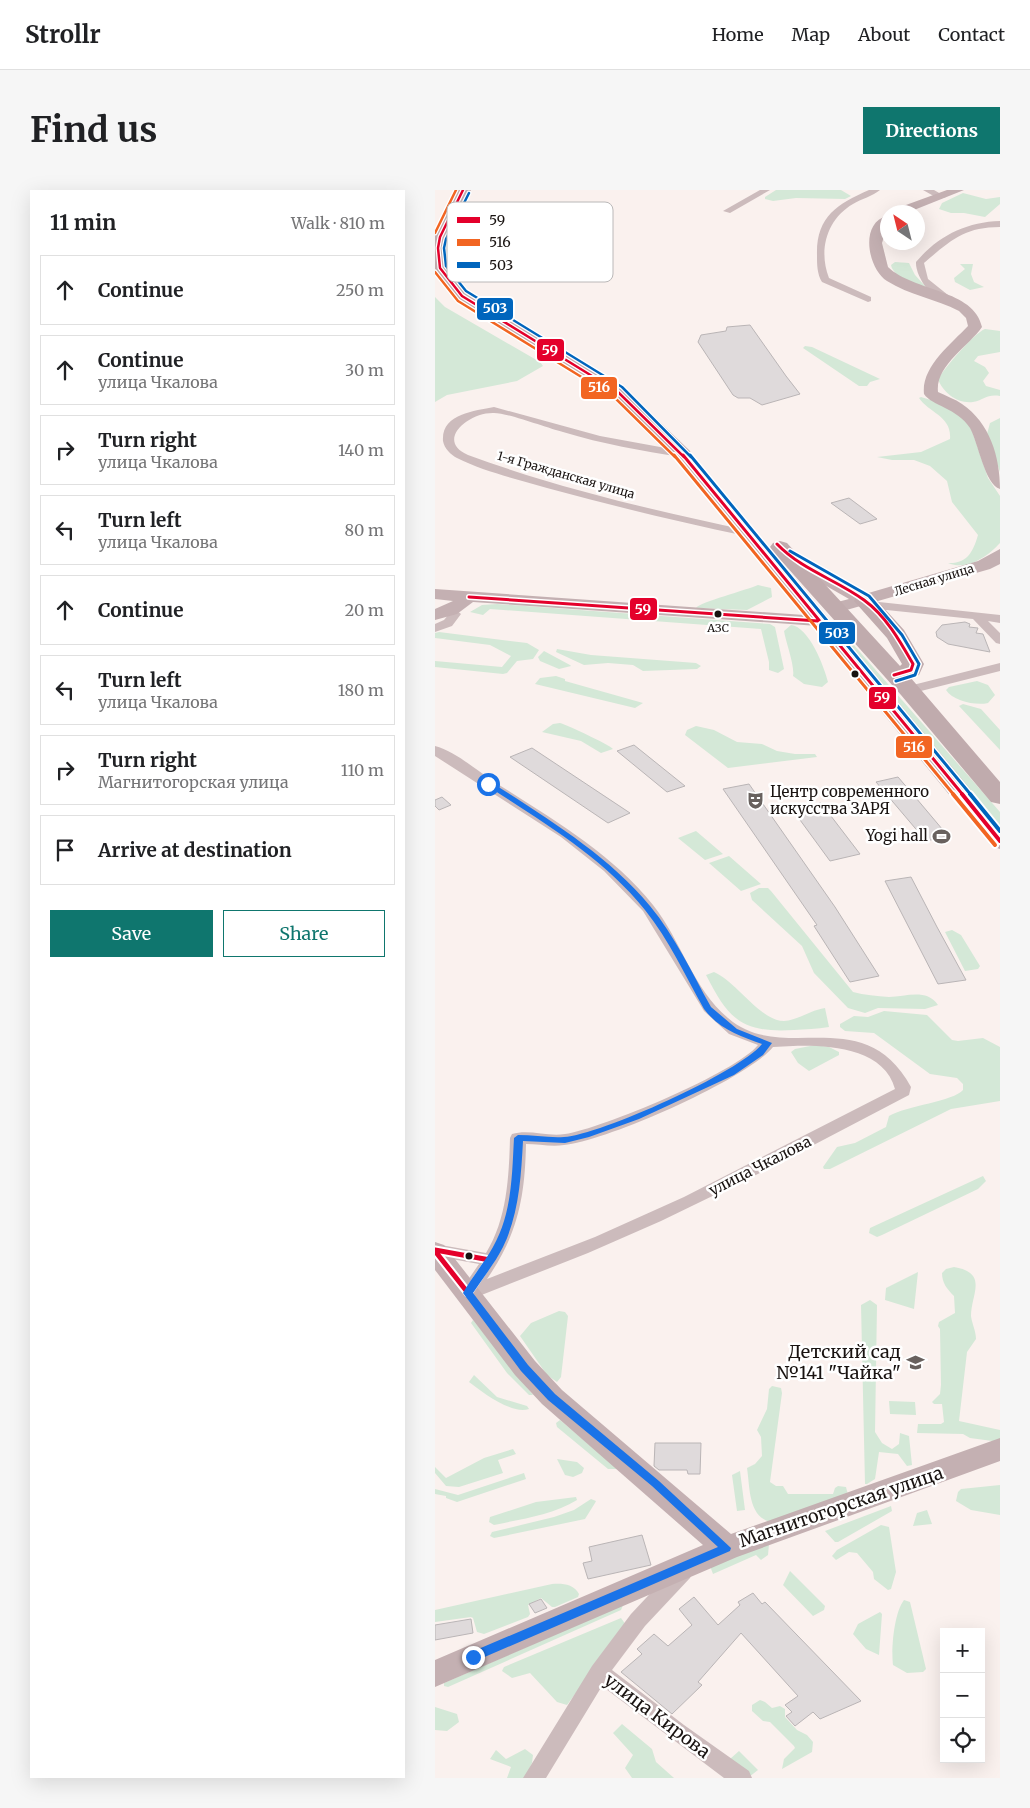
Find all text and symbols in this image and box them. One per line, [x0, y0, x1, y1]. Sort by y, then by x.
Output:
text: Strollr [25, 19, 101, 50]
text: Home [712, 23, 764, 46]
text: Map [792, 23, 830, 46]
text: About [858, 23, 910, 46]
text: Contact [938, 23, 1005, 46]
button: Directions [863, 107, 1000, 154]
text: Find us [30, 108, 157, 152]
legend [447, 202, 613, 282]
north arrow [880, 205, 925, 250]
text: 11 min [50, 209, 116, 236]
text: 59 [489, 211, 505, 229]
text: Walk · 810 m [291, 213, 385, 233]
text: 516 [489, 233, 511, 251]
text: 503 [489, 256, 513, 274]
icon: ahead [51, 276, 79, 304]
text: Continue [98, 278, 184, 302]
text: 250 m [336, 280, 384, 300]
line badge: 503 [476, 297, 514, 321]
text: 503 [483, 299, 507, 317]
line badge: 59 [536, 338, 565, 362]
text: 59 [542, 341, 558, 359]
text: Continue [98, 348, 184, 372]
icon: ahead [51, 356, 79, 384]
text: 30 m [345, 360, 384, 380]
text: улица Чкалова [98, 372, 218, 392]
line badge: 516 [580, 376, 618, 400]
text: 516 [588, 378, 610, 396]
text: Turn right [98, 428, 197, 452]
icon: right [51, 436, 79, 464]
text: 140 m [338, 440, 384, 460]
street label: 1-я Гражданская улица [496, 448, 637, 501]
text: улица Чкалова [98, 452, 218, 472]
text: Turn left [98, 508, 182, 532]
icon: left [51, 516, 79, 544]
text: 80 m [345, 520, 384, 540]
text: улица Чкалова [98, 532, 218, 552]
street label: Лесная улица [892, 560, 976, 599]
icon: ahead [51, 596, 79, 624]
line badge: 59 [629, 597, 658, 621]
text: Continue [98, 598, 184, 622]
text: 20 m [345, 600, 384, 620]
text: 59 [635, 600, 651, 618]
marker: АЗС [713, 609, 723, 619]
place label: АЗС [706, 621, 729, 635]
line badge: 503 [818, 621, 856, 645]
text: 503 [825, 624, 849, 642]
text: Turn left [98, 668, 182, 692]
unlabelled marker [850, 669, 860, 679]
icon: left [51, 676, 79, 704]
text: 180 m [338, 680, 384, 700]
line badge: 59 [868, 686, 897, 710]
text: 59 [874, 688, 890, 706]
text: улица Чкалова [98, 692, 218, 712]
line badge: 516 [895, 735, 933, 759]
text: 516 [903, 738, 925, 756]
text: Turn right [98, 748, 197, 772]
icon: right [51, 756, 79, 784]
text: 110 m [341, 760, 384, 780]
text: Магнитогорская улица [98, 772, 288, 792]
route start [477, 773, 500, 796]
place label: Центр современного искусства ЗАРЯ [770, 782, 929, 818]
theatre icon: Центр современного искусства ЗАРЯ [746, 791, 766, 811]
place label: Yogi hall [865, 826, 928, 845]
sports icon: Yogi hall [932, 826, 952, 846]
icon: arrive [51, 836, 79, 864]
text: Arrive at destination [98, 838, 292, 862]
button: Save [50, 910, 213, 957]
button: Share [223, 910, 385, 957]
street label: улица Чкалова [705, 1132, 814, 1200]
unlabelled marker [464, 1251, 474, 1261]
place label: Детский сад №141 "Чайка" [776, 1340, 901, 1384]
school or university icon: Детский сад №141 "Чайка" [905, 1352, 925, 1372]
street label: Магнитогорская улица [736, 1461, 946, 1552]
map controls [940, 1628, 985, 1763]
button: + [940, 1628, 985, 1673]
route end [462, 1646, 485, 1669]
street label: улица Кирова [600, 1668, 715, 1763]
button: − [940, 1673, 985, 1718]
button: locate [940, 1718, 985, 1763]

